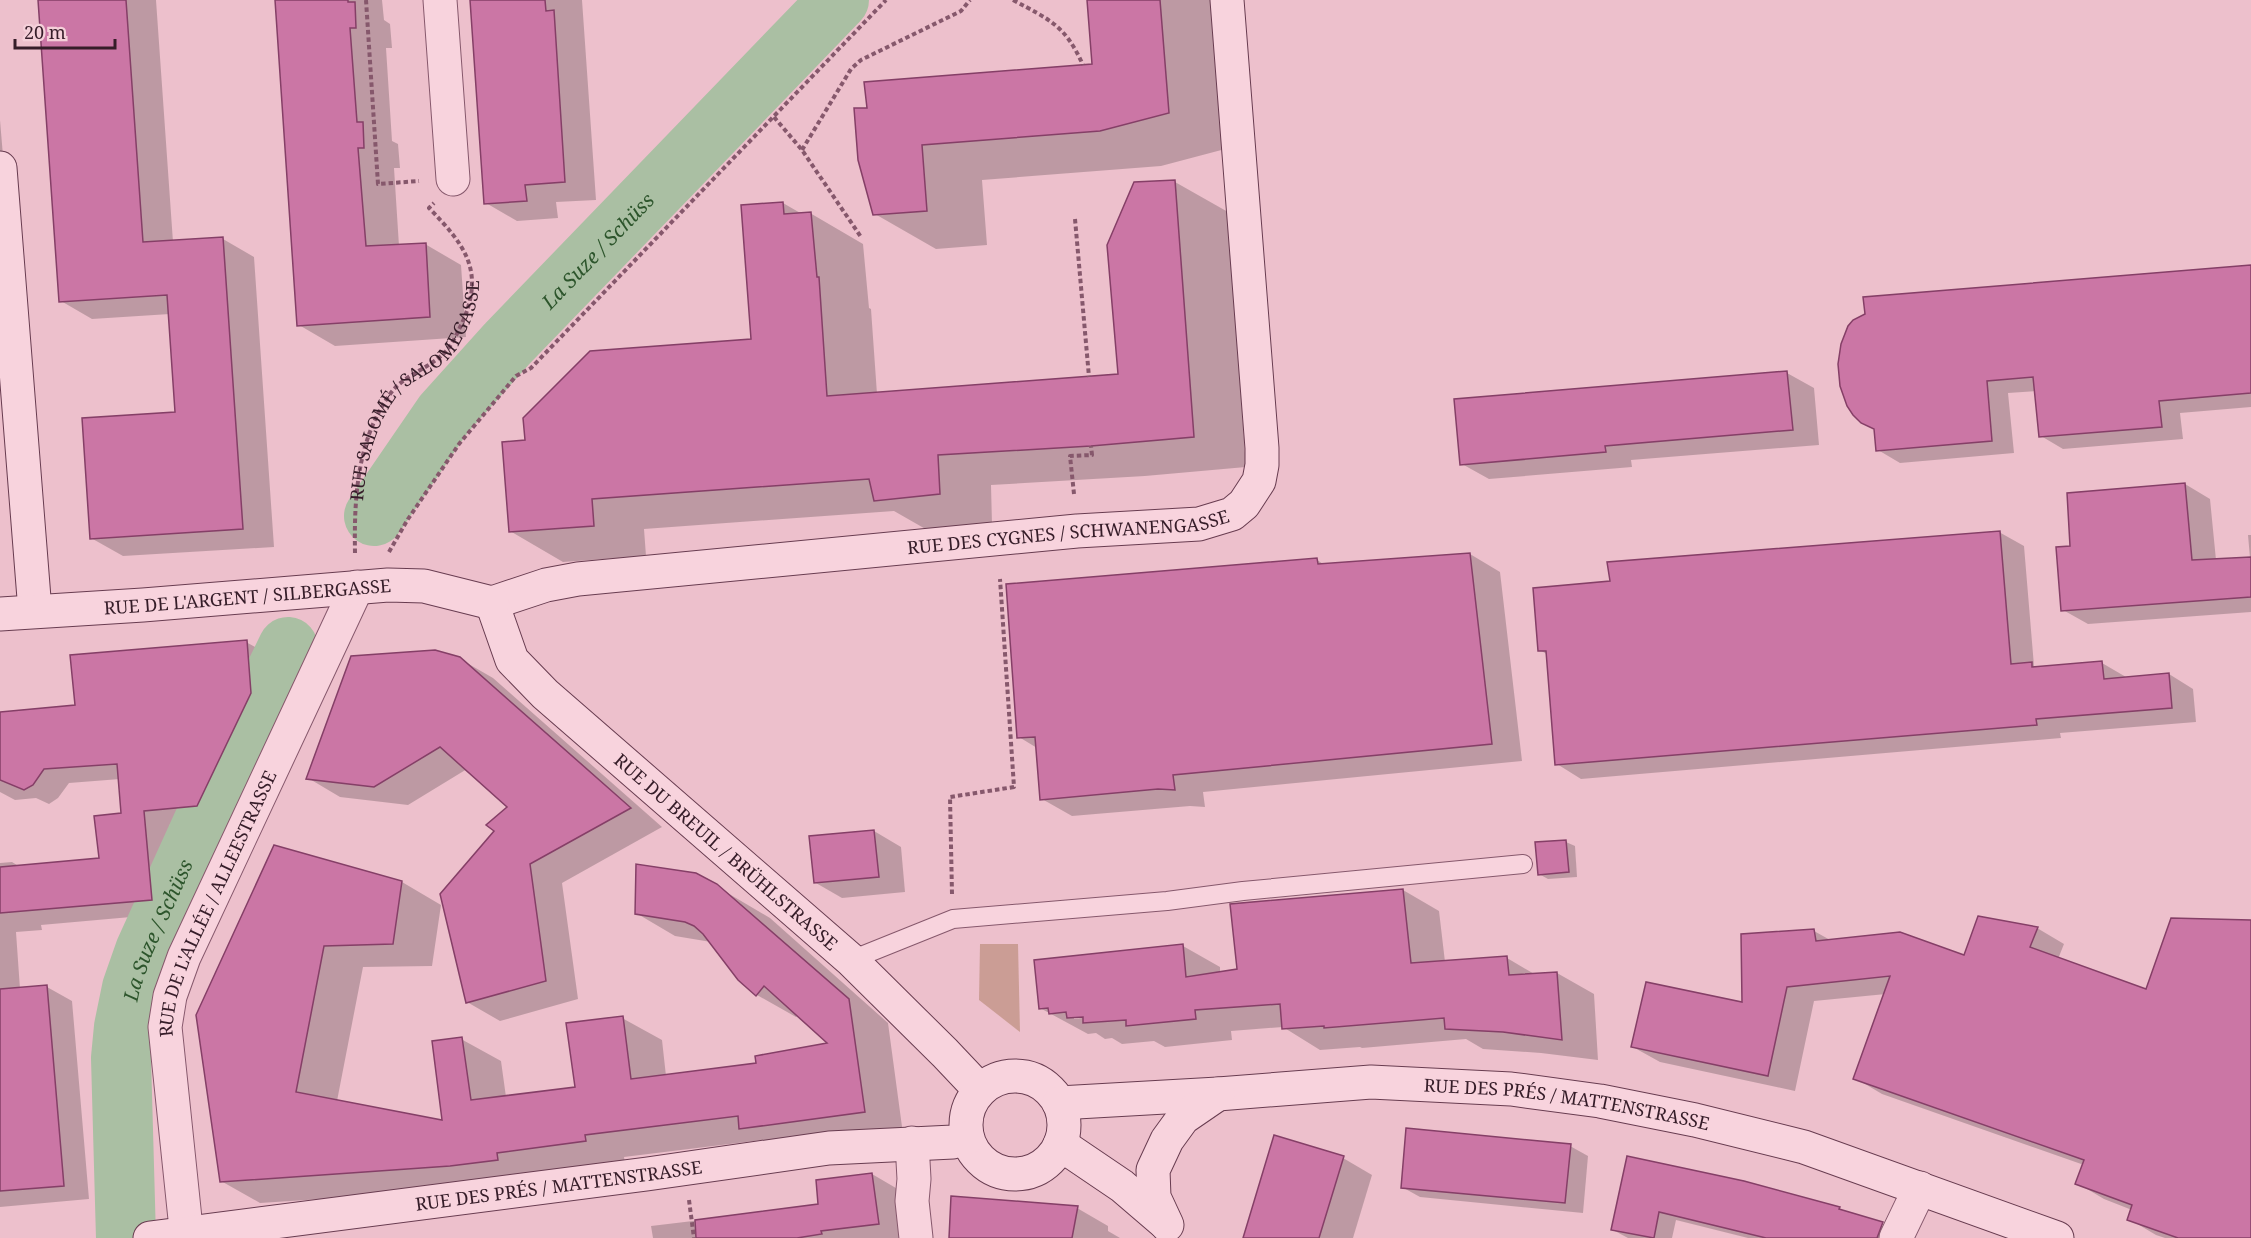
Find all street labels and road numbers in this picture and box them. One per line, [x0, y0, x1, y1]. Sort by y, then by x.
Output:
street label: RUE SALOMÉ / SALOMEGASSE [344, 280, 484, 502]
street label: RUE DES CYGNES / SCHWANENGASSE [906, 504, 1232, 559]
street label: RUE DE L'ARGENT / SILBERGASSE [103, 573, 392, 619]
street label: RUE DU BREUIL / BRÜHLSTRASSE [609, 748, 843, 955]
street label: RUE DE L'ALLÉE / ALLEESTRASSE [153, 766, 282, 1038]
street label: RUE DES PRÉS / MATTENSTRASSE [1423, 1073, 1712, 1135]
street label: RUE DES PRÉS / MATTENSTRASSE [414, 1154, 703, 1216]

